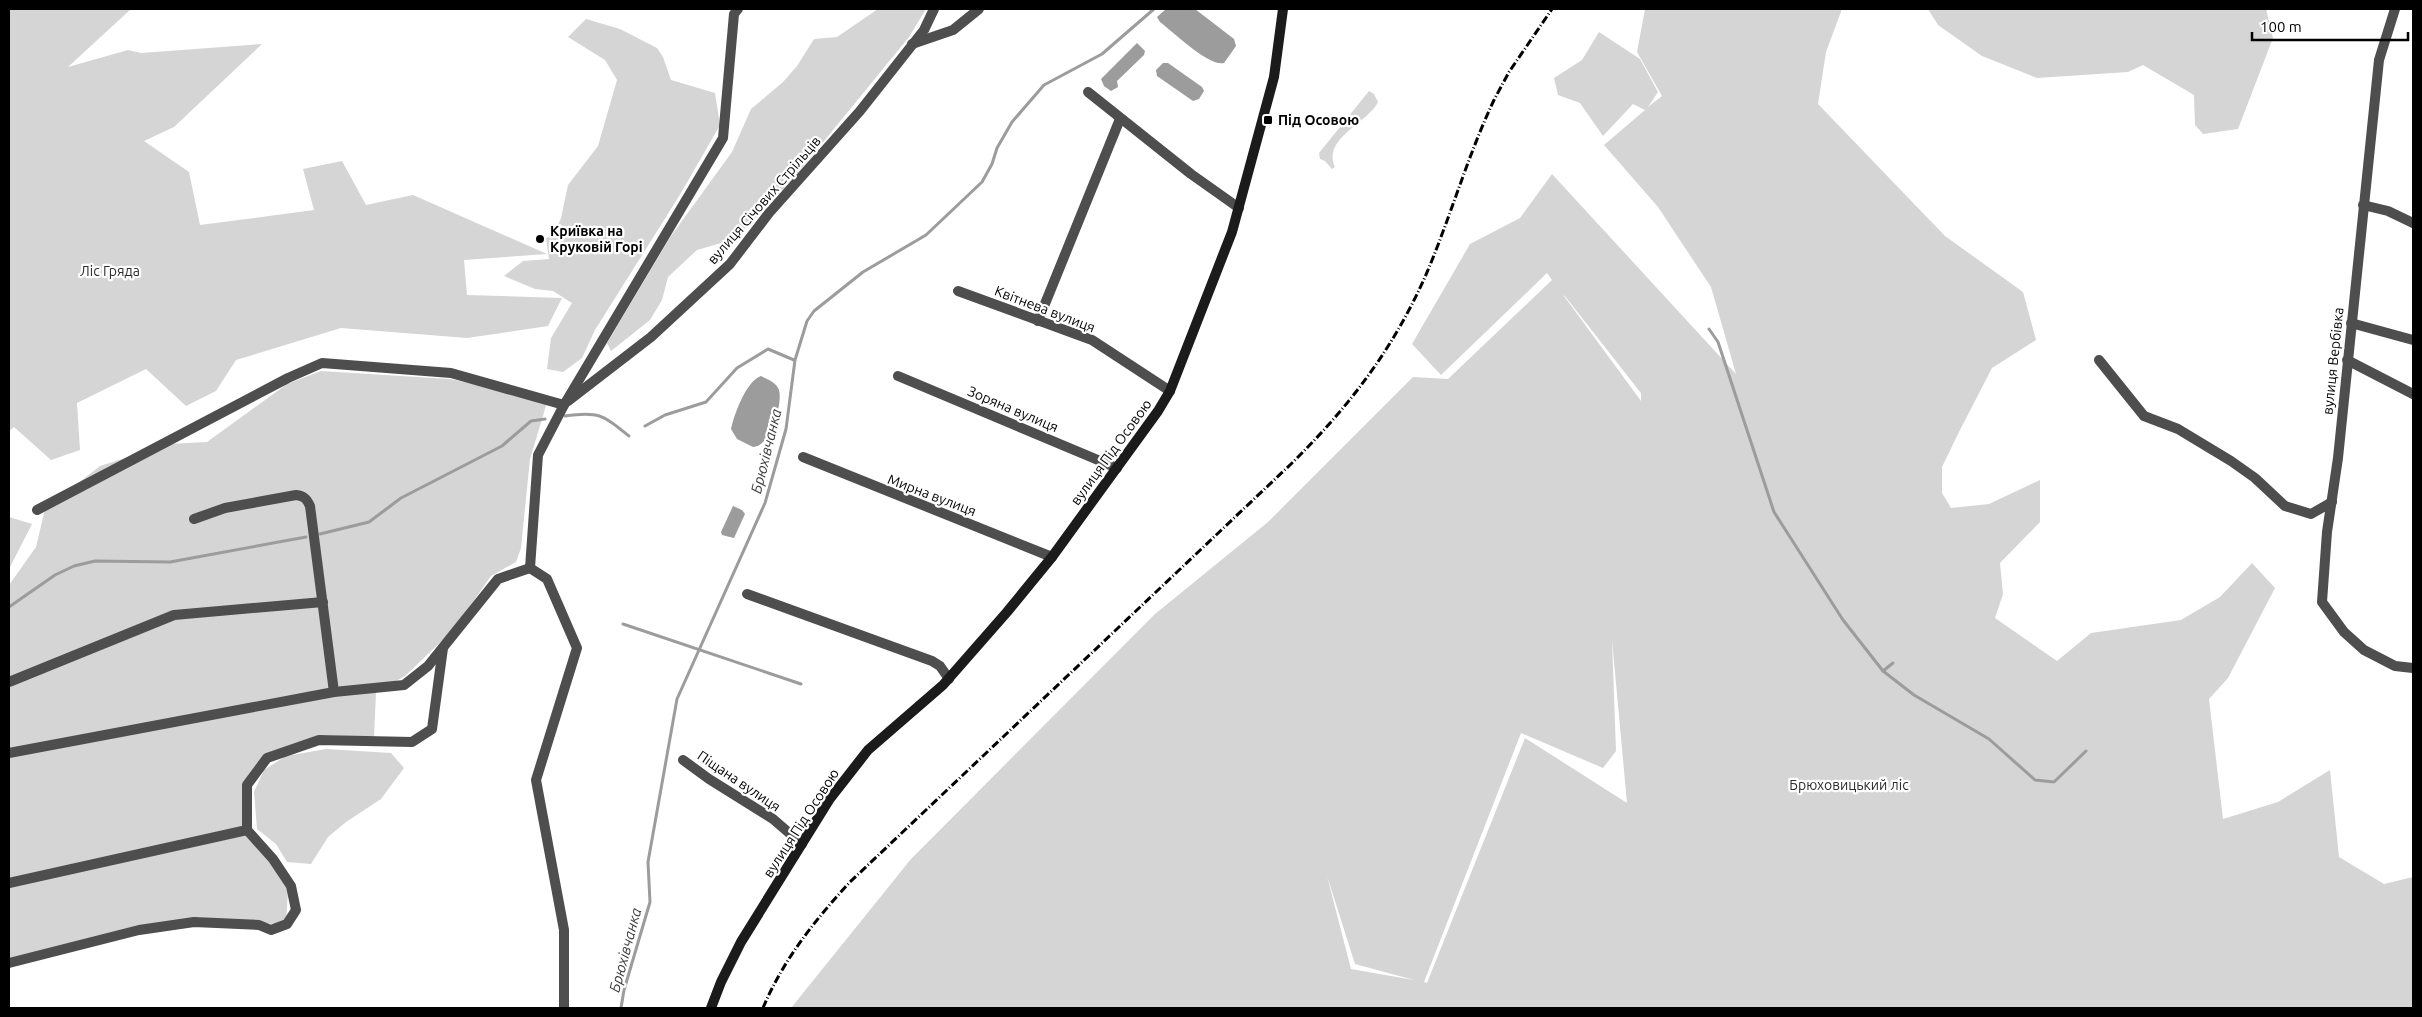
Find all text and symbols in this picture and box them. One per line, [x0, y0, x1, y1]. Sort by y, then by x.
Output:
scale bar [2252, 10, 2408, 42]
text: 100 m [2260, 18, 2302, 35]
place label: Під Осовою [1278, 112, 1359, 128]
marker: Під Осовою [1262, 114, 1274, 126]
street label: вулиця Січових Стрільців [704, 133, 824, 267]
place label: Криївка на Круковій Горі [550, 223, 643, 255]
marker: Криївка на Круковій Горі [534, 233, 546, 245]
park label: Ліс Гряда [80, 263, 140, 279]
street label: Квітнева вулиця [993, 282, 1097, 336]
street label: вулиця Вербівка [2319, 306, 2347, 416]
street label: Зоряна вулиця [965, 383, 1061, 435]
street label: вулиця Під Осовою [1067, 396, 1155, 508]
water label: Брюхівчанка [747, 407, 785, 495]
street label: Мирна вулиця [885, 471, 979, 519]
street label: Піщана вулиця [694, 747, 784, 815]
street label: вулиця Під Осовою [760, 766, 842, 880]
park label: Брюховицький ліс [1789, 777, 1909, 793]
water label: Брюхівчанка [606, 906, 644, 994]

